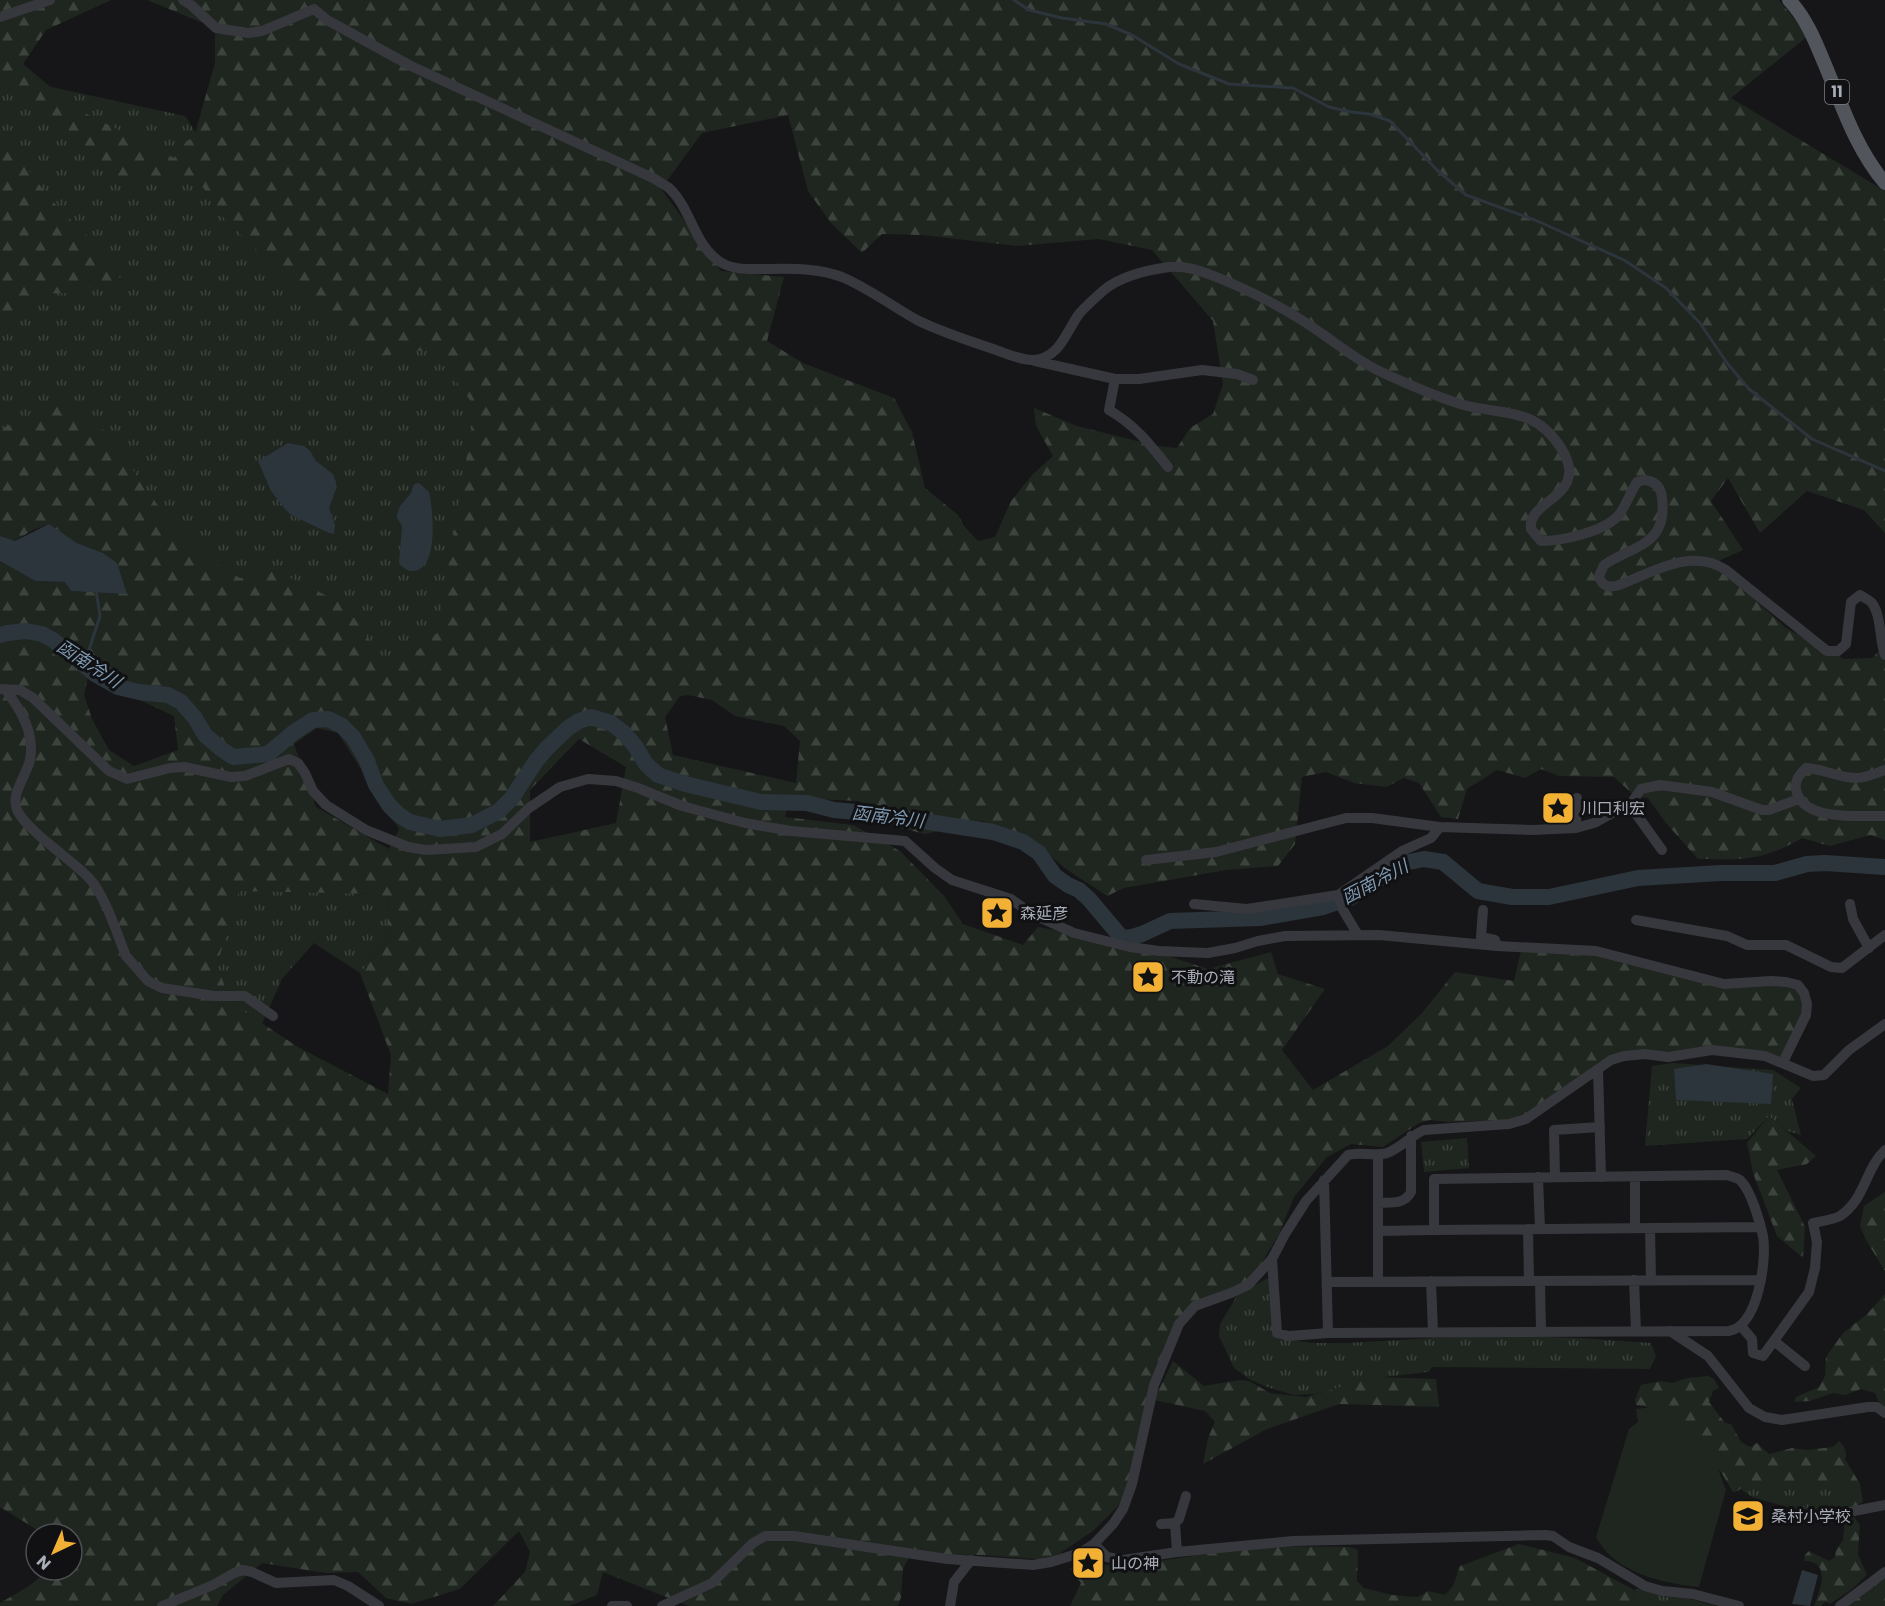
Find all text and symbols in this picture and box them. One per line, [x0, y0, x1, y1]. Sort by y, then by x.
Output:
road number: 11 [1825, 80, 1849, 104]
water label: 函南冷川 [52, 633, 128, 695]
place icon: 川口利宏 [1540, 790, 1576, 826]
place label: 川口利宏 [1581, 797, 1645, 820]
water label: 函南冷川 [851, 800, 927, 834]
water label: 函南冷川 [1337, 853, 1414, 909]
place icon: 森延彦 [979, 895, 1015, 931]
place label: 森延彦 [1020, 902, 1068, 925]
place icon: 不動の滝 [1130, 959, 1166, 995]
place label: 不動の滝 [1171, 966, 1235, 989]
school or university icon: 桑村小学校 [1730, 1498, 1766, 1534]
place label: 桑村小学校 [1771, 1505, 1851, 1528]
north arrow [24, 1522, 84, 1582]
place icon: 山の神 [1070, 1545, 1106, 1581]
text: N [32, 1550, 56, 1575]
place label: 山の神 [1111, 1552, 1159, 1575]

